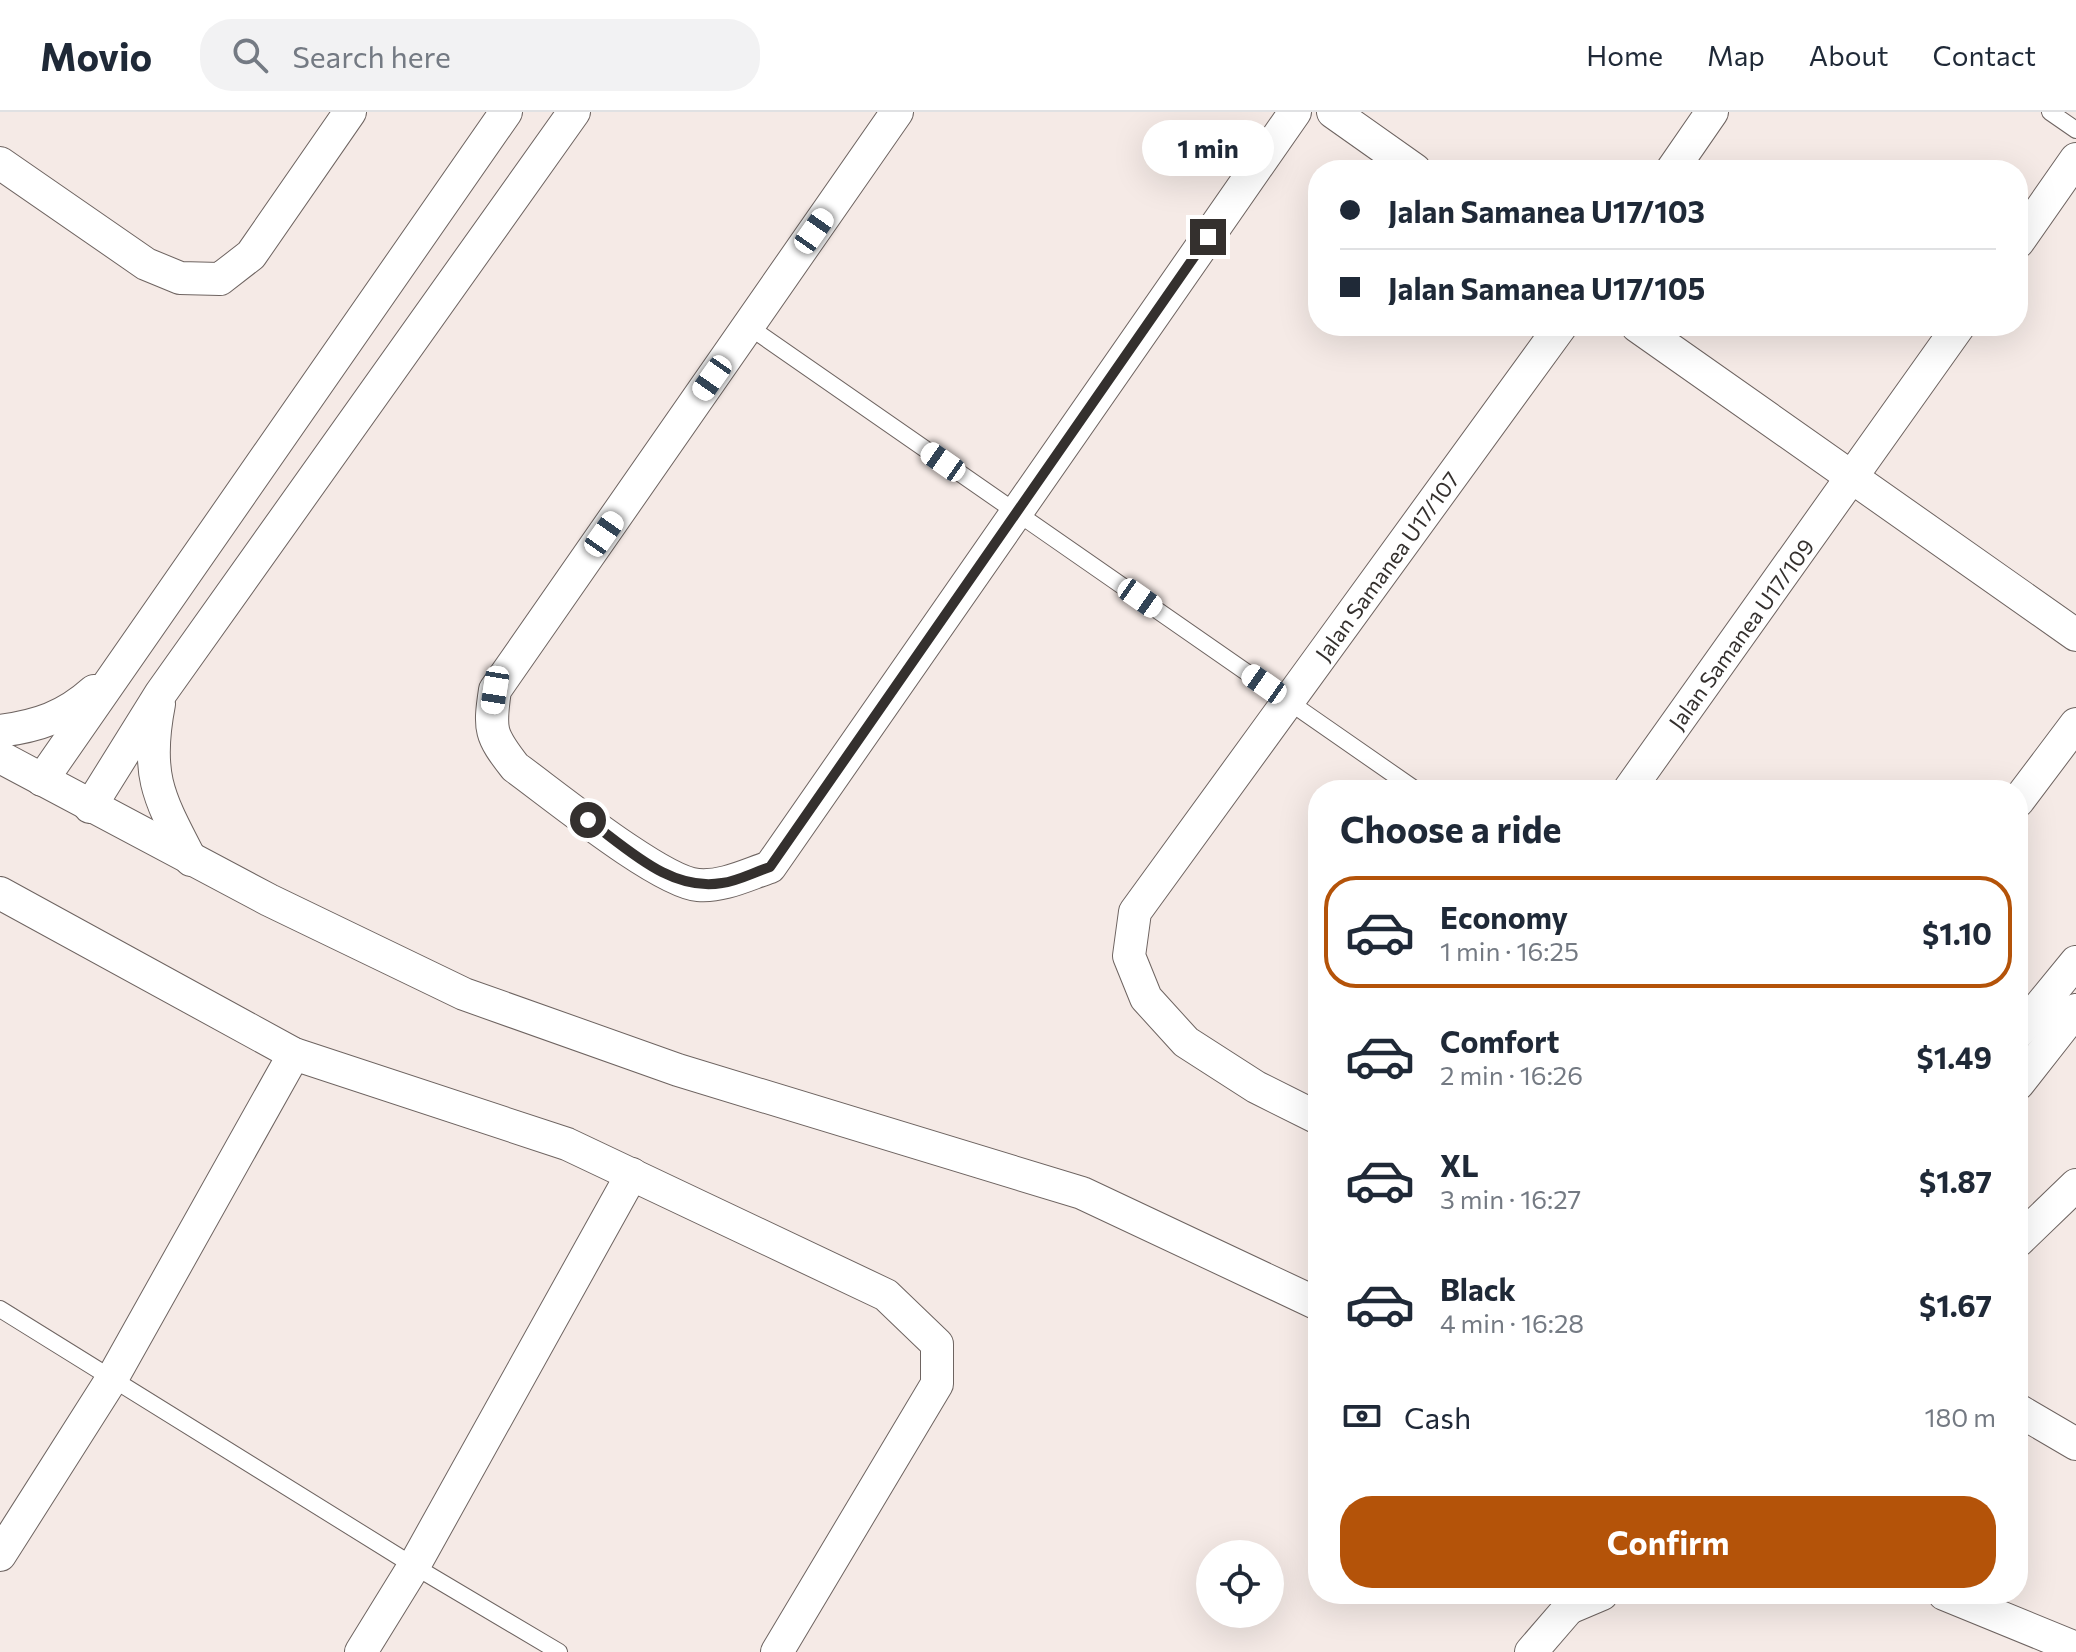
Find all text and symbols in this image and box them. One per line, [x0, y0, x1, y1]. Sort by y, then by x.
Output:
search box [200, 19, 760, 91]
text: Movio [40, 32, 152, 79]
icon: search [228, 33, 272, 77]
text: Search here [292, 37, 451, 74]
text: Home [1586, 38, 1663, 72]
text: Map [1707, 38, 1765, 72]
text: About [1809, 38, 1889, 72]
text: Contact [1933, 38, 2036, 72]
callout: 1 min [1142, 121, 1274, 177]
text: 1 min [1177, 132, 1239, 163]
text: Jalan Samanea U17/103 [1388, 192, 1705, 229]
car [790, 204, 838, 258]
route end [1190, 219, 1226, 255]
text: Jalan Samanea U17/105 [1388, 269, 1705, 306]
car [688, 351, 736, 405]
car [916, 438, 970, 486]
street label: Jalan Samanea U17/107 [1309, 466, 1465, 666]
car [580, 507, 628, 561]
street label: Jalan Samanea U17/109 [1663, 533, 1819, 735]
car [1113, 574, 1167, 622]
car [1237, 660, 1291, 708]
car [479, 664, 511, 716]
route start [570, 802, 606, 838]
text: Choose a ride [1340, 806, 1561, 850]
icon: car [1344, 896, 1416, 968]
text: Economy [1440, 898, 1568, 935]
text: $1.10 [1922, 914, 1992, 951]
text: 1 min · 16:25 [1440, 935, 1579, 966]
icon: car [1344, 1020, 1416, 1092]
text: Comfort [1440, 1022, 1559, 1059]
text: $1.49 [1917, 1038, 1992, 1075]
text: 2 min · 16:26 [1440, 1059, 1583, 1090]
icon: car [1344, 1144, 1416, 1216]
text: XL [1440, 1146, 1479, 1183]
text: $1.87 [1919, 1162, 1992, 1199]
text: 3 min · 16:27 [1440, 1183, 1581, 1214]
icon: car [1344, 1268, 1416, 1340]
text: Black [1440, 1270, 1516, 1307]
text: $1.67 [1919, 1286, 1992, 1323]
text: 4 min · 16:28 [1440, 1307, 1584, 1338]
icon: cash [1340, 1394, 1384, 1438]
text: Cash [1404, 1398, 1471, 1435]
text: 180 m [1924, 1401, 1996, 1432]
button: Confirm [1340, 1496, 1996, 1588]
map controls [1196, 1540, 1284, 1628]
button: locate [1196, 1540, 1284, 1628]

